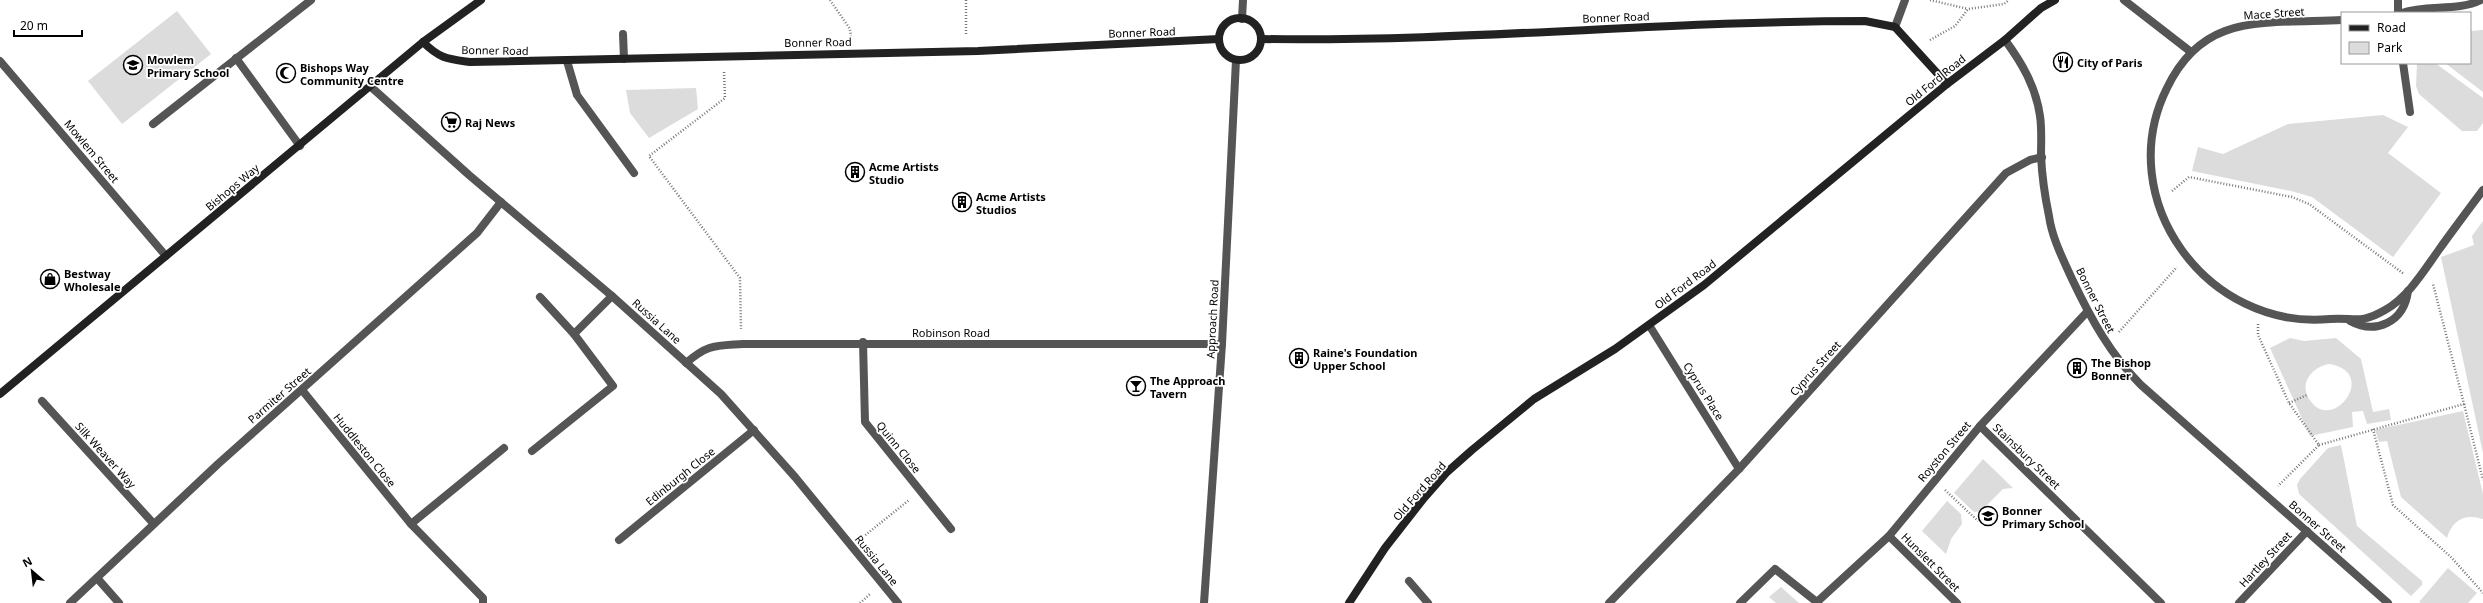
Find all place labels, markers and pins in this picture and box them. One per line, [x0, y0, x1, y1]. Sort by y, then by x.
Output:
restaurant icon: City of Paris [2052, 51, 2074, 73]
place label: Mowlem Primary School [147, 52, 229, 80]
school or university icon: Mowlem Primary School [122, 54, 144, 76]
place label: City of Paris [2077, 55, 2143, 70]
place label: Bishops Way Community Centre [300, 60, 404, 88]
mosque icon: Bishops Way Community Centre [275, 62, 297, 84]
supermarket icon: Raj News [440, 111, 462, 133]
place label: Raj News [465, 115, 516, 130]
place label: Acme Artists Studio [869, 159, 939, 187]
building icon: Acme Artists Studio [844, 161, 866, 183]
place label: Acme Artists Studios [976, 189, 1046, 217]
building icon: Acme Artists Studios [951, 191, 973, 213]
place label: Bestway Wholesale [64, 266, 121, 294]
shop icon: Bestway Wholesale [39, 268, 61, 290]
place label: Raine's Foundation Upper School [1313, 345, 1418, 373]
building icon: Raine's Foundation Upper School [1288, 347, 1310, 369]
place label: The Bishop Bonner [2091, 355, 2151, 383]
building icon: The Bishop Bonner [2066, 357, 2088, 379]
place label: The Approach Tavern [1150, 373, 1225, 401]
bar icon: The Approach Tavern [1125, 375, 1147, 397]
place label: Bonner Primary School [2002, 503, 2084, 531]
school or university icon: Bonner Primary School [1977, 505, 1999, 527]

